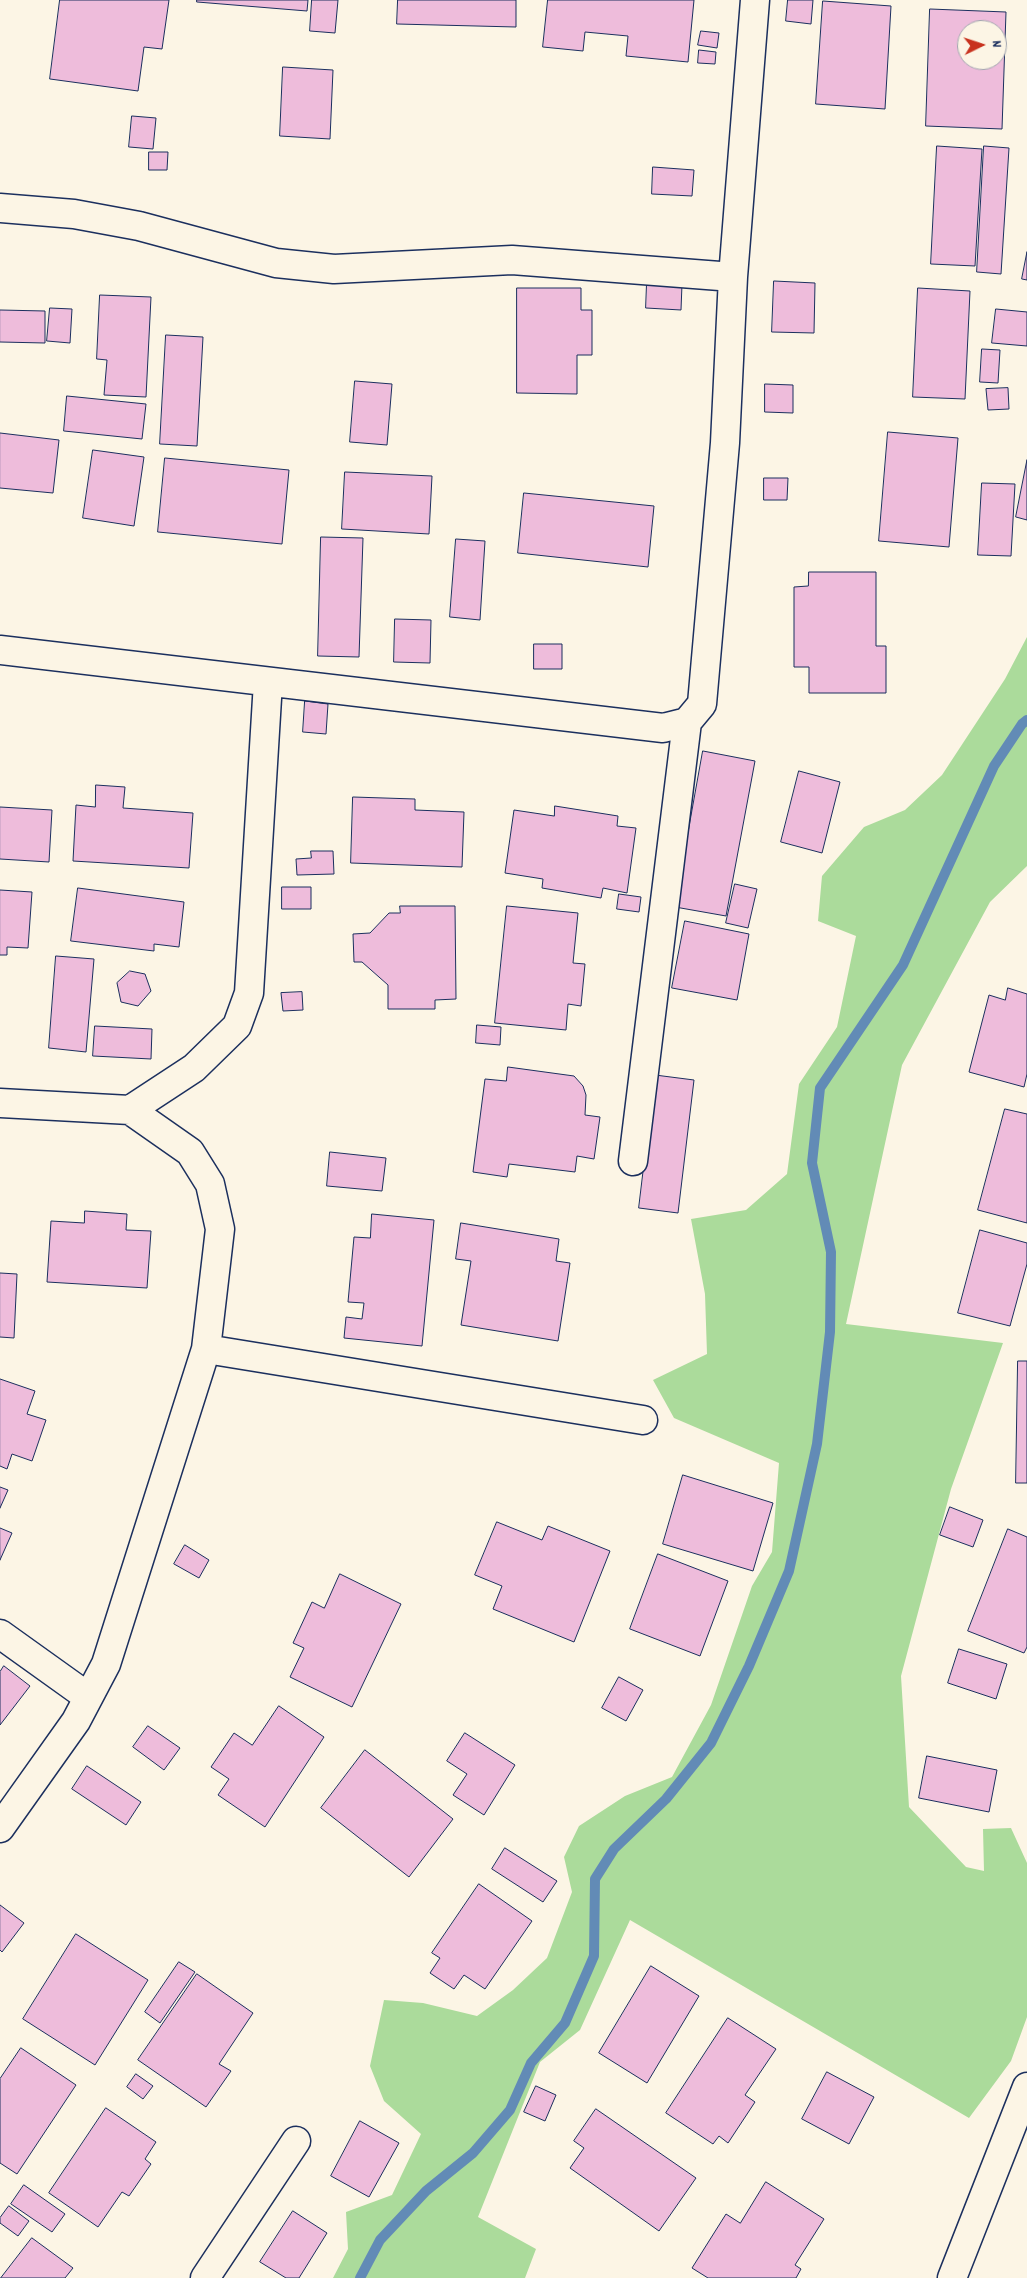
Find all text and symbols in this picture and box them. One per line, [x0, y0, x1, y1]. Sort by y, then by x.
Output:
north arrow [957, 20, 1007, 70]
text: N [986, 40, 1006, 48]

